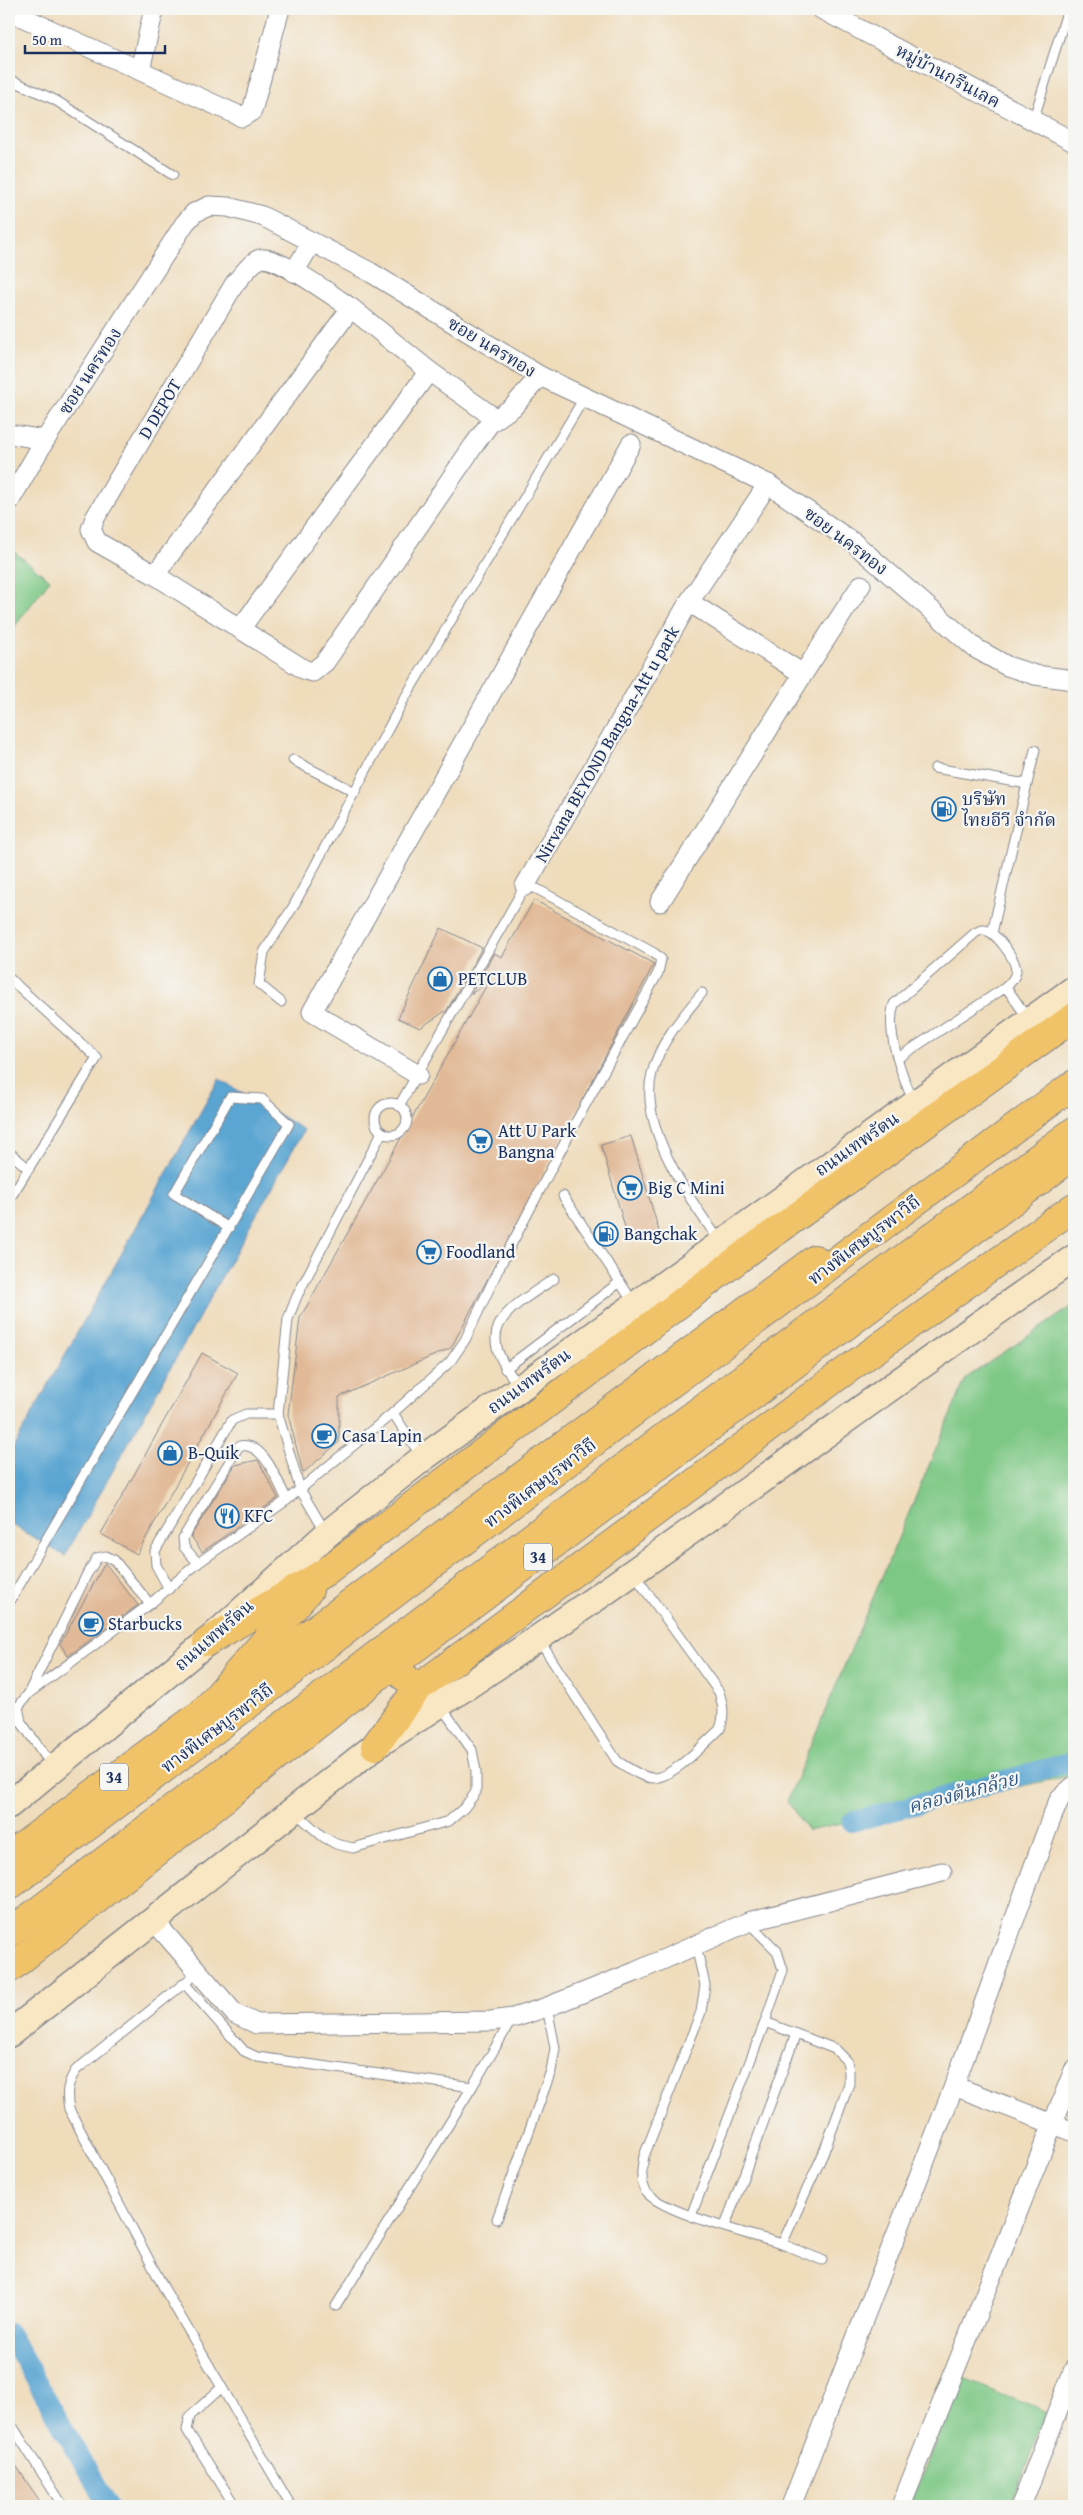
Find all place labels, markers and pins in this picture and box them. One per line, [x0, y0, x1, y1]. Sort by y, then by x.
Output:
place label: บริษัท ไทยอีวี จำกัด [961, 785, 1056, 833]
fuel station icon: บริษัท ไทยอีวี จำกัด [931, 796, 957, 822]
place label: PETCLUB [458, 965, 528, 992]
shop icon: PETCLUB [427, 966, 453, 992]
place label: Att U Park Bangna [498, 1117, 577, 1165]
supermarket icon: Att U Park Bangna [467, 1128, 493, 1154]
place label: Big C Mini [648, 1174, 725, 1201]
supermarket icon: Big C Mini [617, 1175, 643, 1201]
place label: Bangchak [624, 1220, 698, 1247]
fuel station icon: Bangchak [593, 1221, 619, 1247]
place label: Foodland [446, 1238, 516, 1265]
supermarket icon: Foodland [416, 1239, 442, 1265]
place label: Casa Lapin [342, 1422, 422, 1449]
cafe icon: Casa Lapin [311, 1423, 337, 1449]
place label: B-Quik [188, 1439, 240, 1466]
shop icon: B-Quik [157, 1440, 183, 1466]
place label: KFC [244, 1502, 273, 1529]
restaurant icon: KFC [214, 1503, 240, 1529]
place label: Starbucks [108, 1610, 182, 1637]
cafe icon: Starbucks [78, 1611, 104, 1637]

